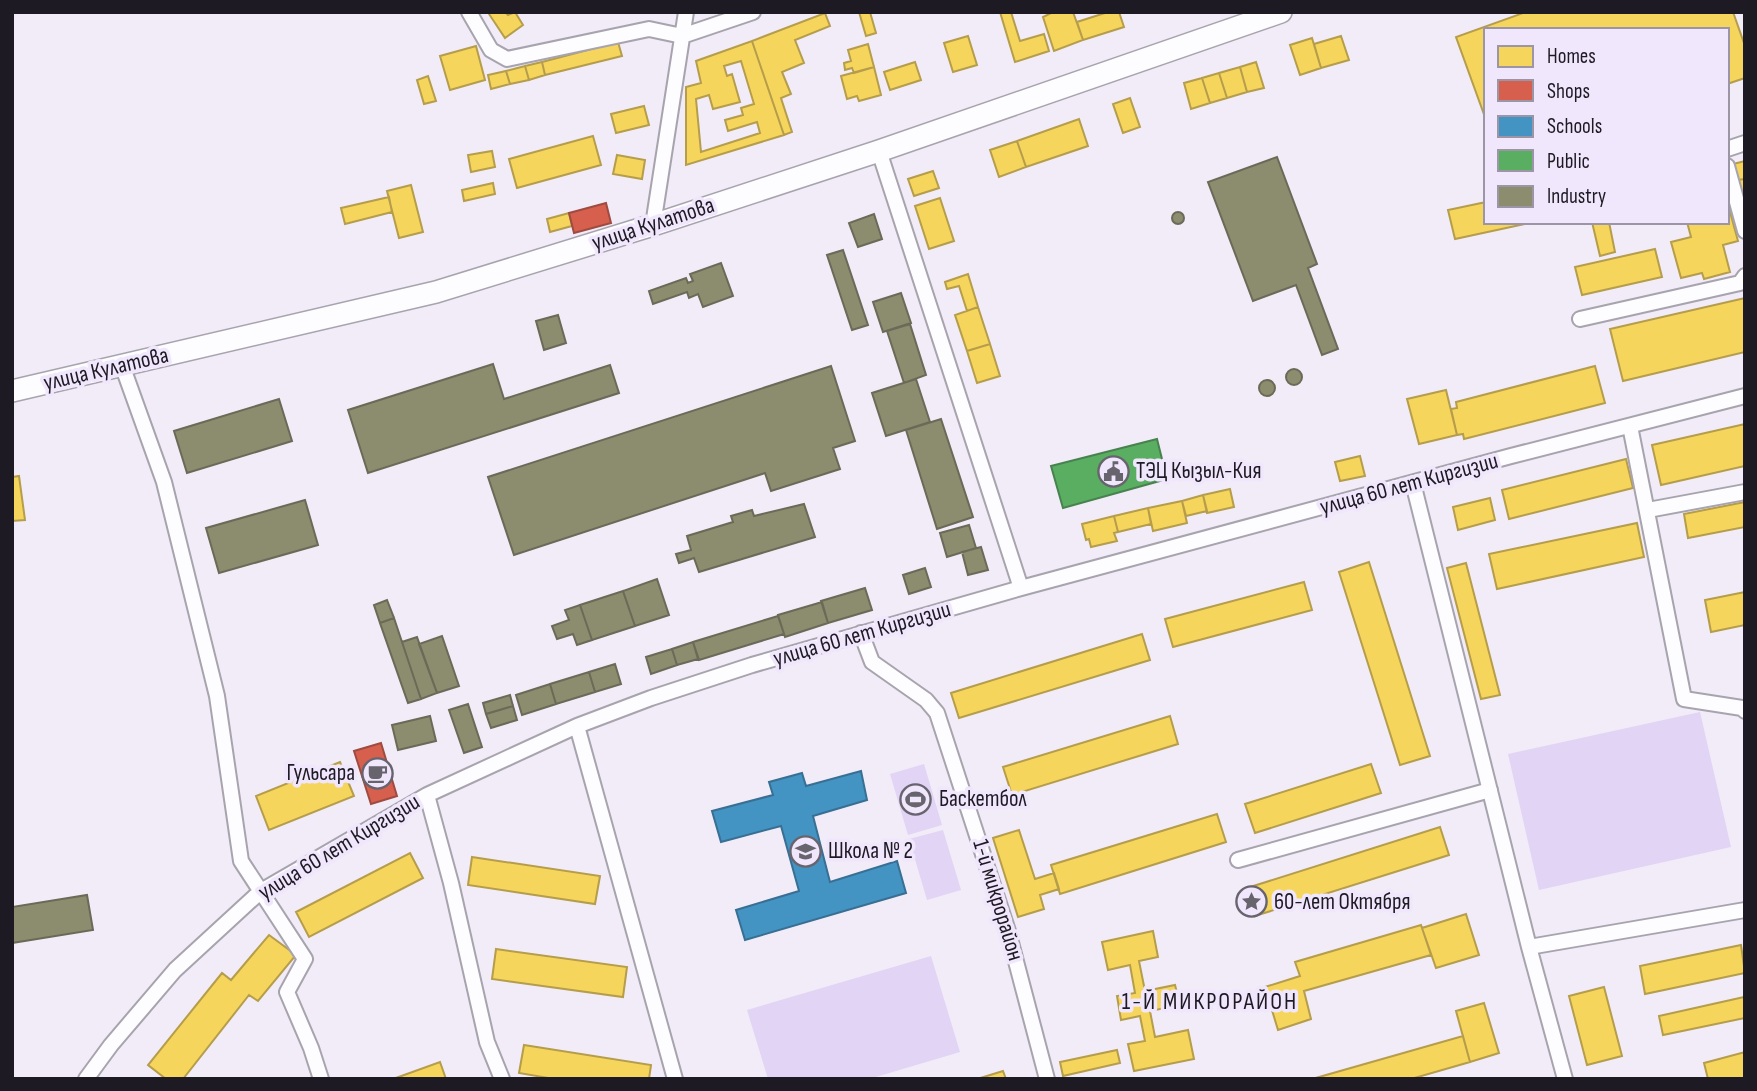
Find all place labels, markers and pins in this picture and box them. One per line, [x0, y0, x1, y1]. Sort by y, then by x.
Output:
public building icon: ТЭЦ Кызыл-Кия [1096, 454, 1130, 488]
place label: ТЭЦ Кызыл-Кия [1136, 457, 1261, 485]
cafe icon: Гульсара [361, 756, 395, 790]
place label: Гульсара [286, 759, 355, 787]
sports icon: Баскетбол [899, 782, 933, 816]
place label: Баскетбол [939, 785, 1028, 813]
school or university icon: Школа № 2 [788, 834, 822, 868]
place label: Школа № 2 [828, 837, 913, 865]
place icon: 60-лет Октября [1234, 885, 1268, 919]
place label: 60-лет Октября [1274, 888, 1410, 916]

